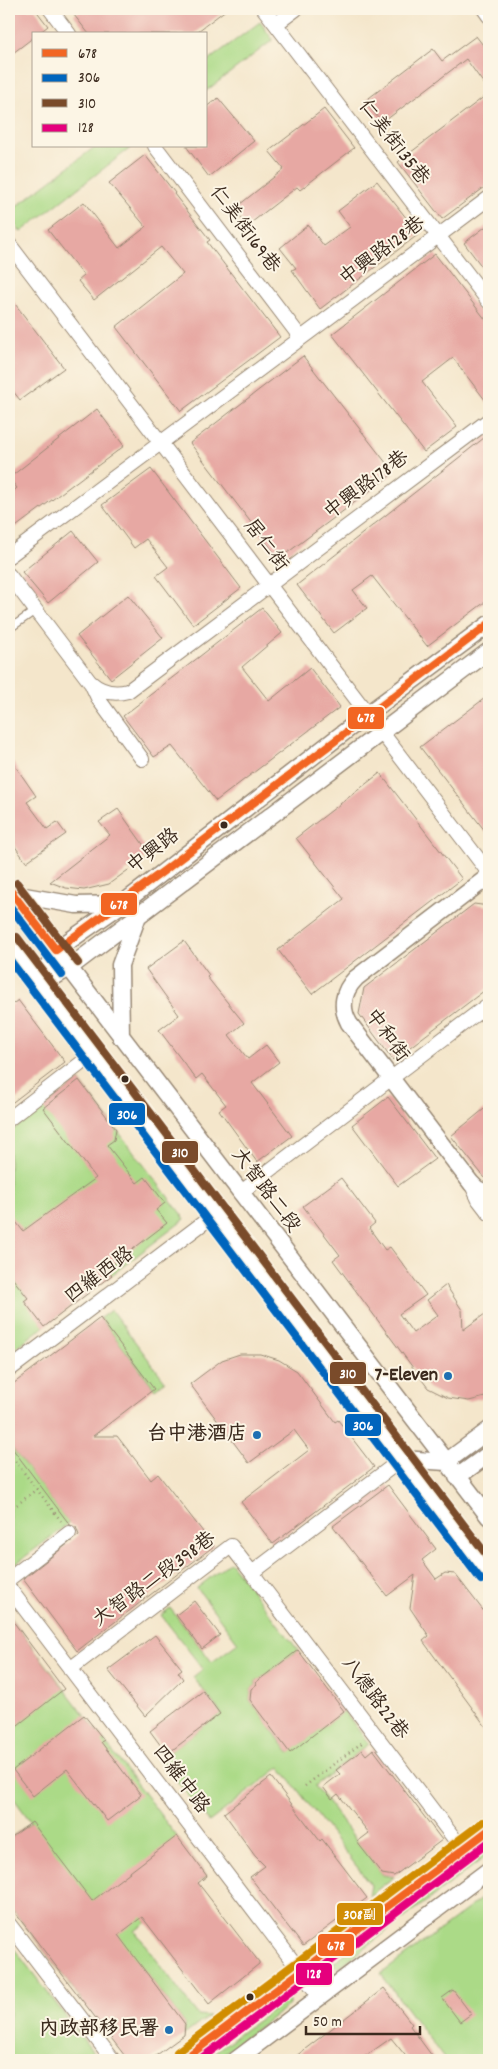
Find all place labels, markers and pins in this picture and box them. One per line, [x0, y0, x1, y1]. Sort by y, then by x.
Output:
unlabelled marker [219, 820, 229, 830]
unlabelled marker [120, 1074, 130, 1084]
place label: 7-Eleven [374, 1362, 438, 1390]
marker: 7-Eleven [442, 1370, 454, 1382]
place label: 台中港酒店 [147, 1421, 247, 1449]
marker: 台中港酒店 [251, 1429, 263, 1441]
unlabelled marker [245, 1992, 255, 2002]
place label: 內政部移民署 [39, 2016, 159, 2044]
marker: 內政部移民署 [163, 2024, 175, 2036]

